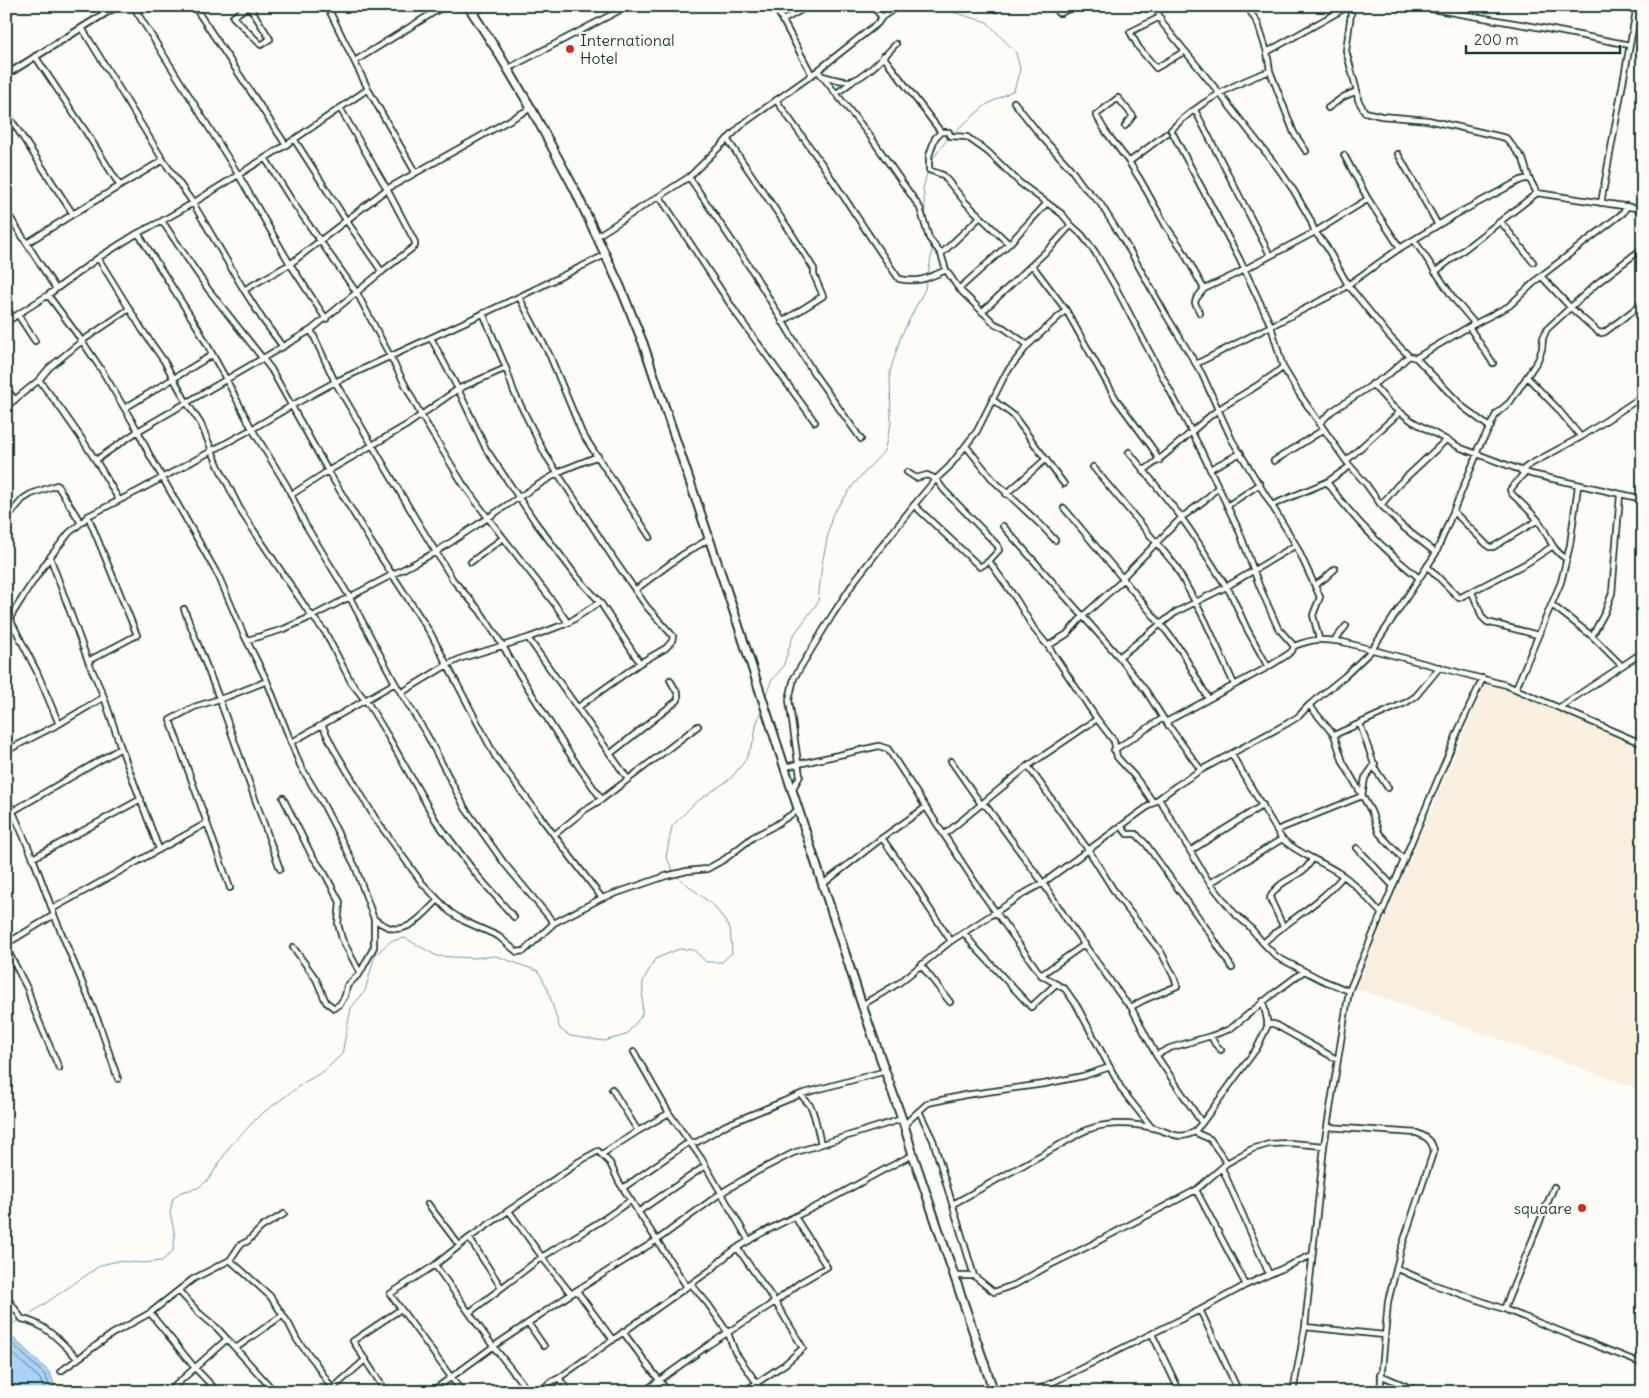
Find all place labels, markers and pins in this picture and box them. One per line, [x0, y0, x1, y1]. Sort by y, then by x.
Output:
place label: International Hotel [580, 30, 675, 68]
marker: International Hotel [564, 43, 576, 55]
place label: squaare [1514, 1198, 1572, 1218]
marker: squaare [1576, 1202, 1588, 1214]

